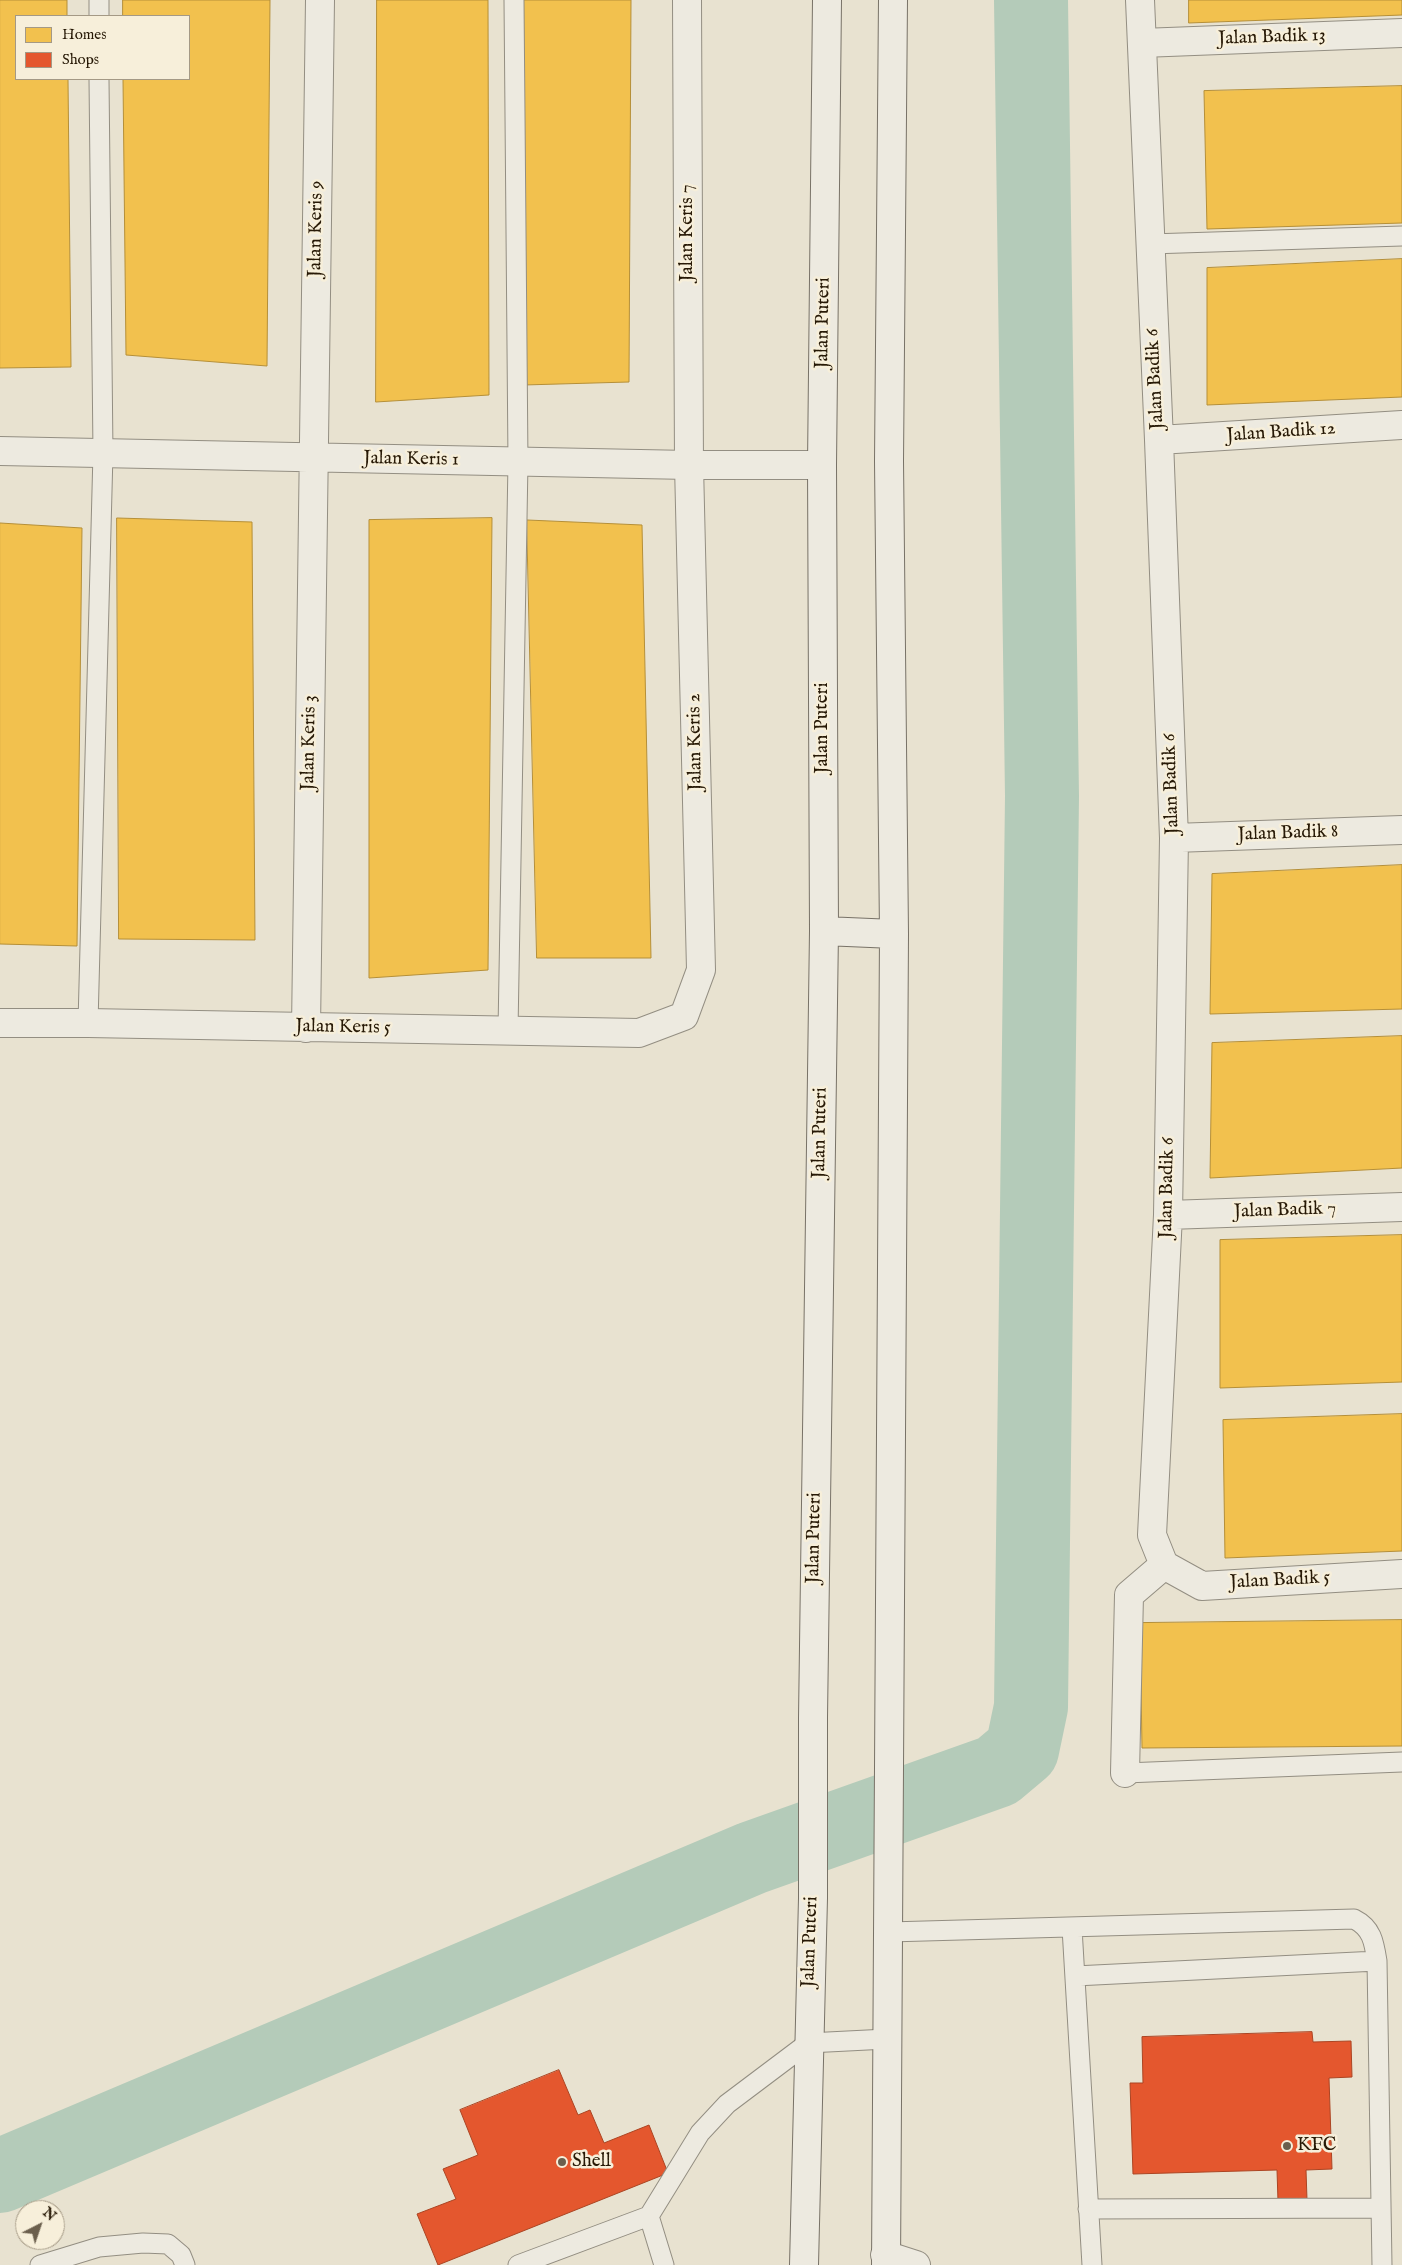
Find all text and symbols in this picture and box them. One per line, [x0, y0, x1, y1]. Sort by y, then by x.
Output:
legend [15, 15, 190, 80]
text: Homes [62, 25, 106, 44]
street label: Jalan Badik 13 [1218, 25, 1326, 51]
text: Shops [62, 50, 99, 69]
street label: Jalan Keris 9 [305, 180, 329, 278]
street label: Jalan Keris 7 [677, 184, 699, 282]
street label: Jalan Puteri [812, 277, 836, 369]
street label: Jalan Badik 6 [1142, 328, 1170, 430]
street label: Jalan Badik 12 [1226, 418, 1336, 448]
street label: Jalan Keris 1 [363, 448, 459, 472]
street label: Jalan Puteri [812, 682, 834, 774]
street label: Jalan Keris 2 [684, 693, 708, 791]
street label: Jalan Keris 3 [298, 695, 322, 791]
street label: Jalan Badik 6 [1159, 733, 1185, 835]
street label: Jalan Badik 8 [1237, 821, 1339, 847]
street label: Jalan Keris 5 [295, 1016, 391, 1040]
street label: Jalan Puteri [809, 1087, 833, 1179]
street label: Jalan Badik 6 [1156, 1137, 1180, 1239]
street label: Jalan Badik 7 [1233, 1198, 1337, 1224]
street label: Jalan Puteri [803, 1492, 827, 1584]
street label: Jalan Badik 5 [1229, 1567, 1331, 1595]
street label: Jalan Puteri [798, 1896, 824, 1988]
place label: KFC [1297, 2135, 1336, 2157]
marker: KFC [1281, 2140, 1293, 2152]
place label: Shell [572, 2151, 611, 2173]
marker: Shell [556, 2156, 568, 2168]
north arrow [15, 2200, 65, 2250]
text: N [39, 2204, 60, 2225]

